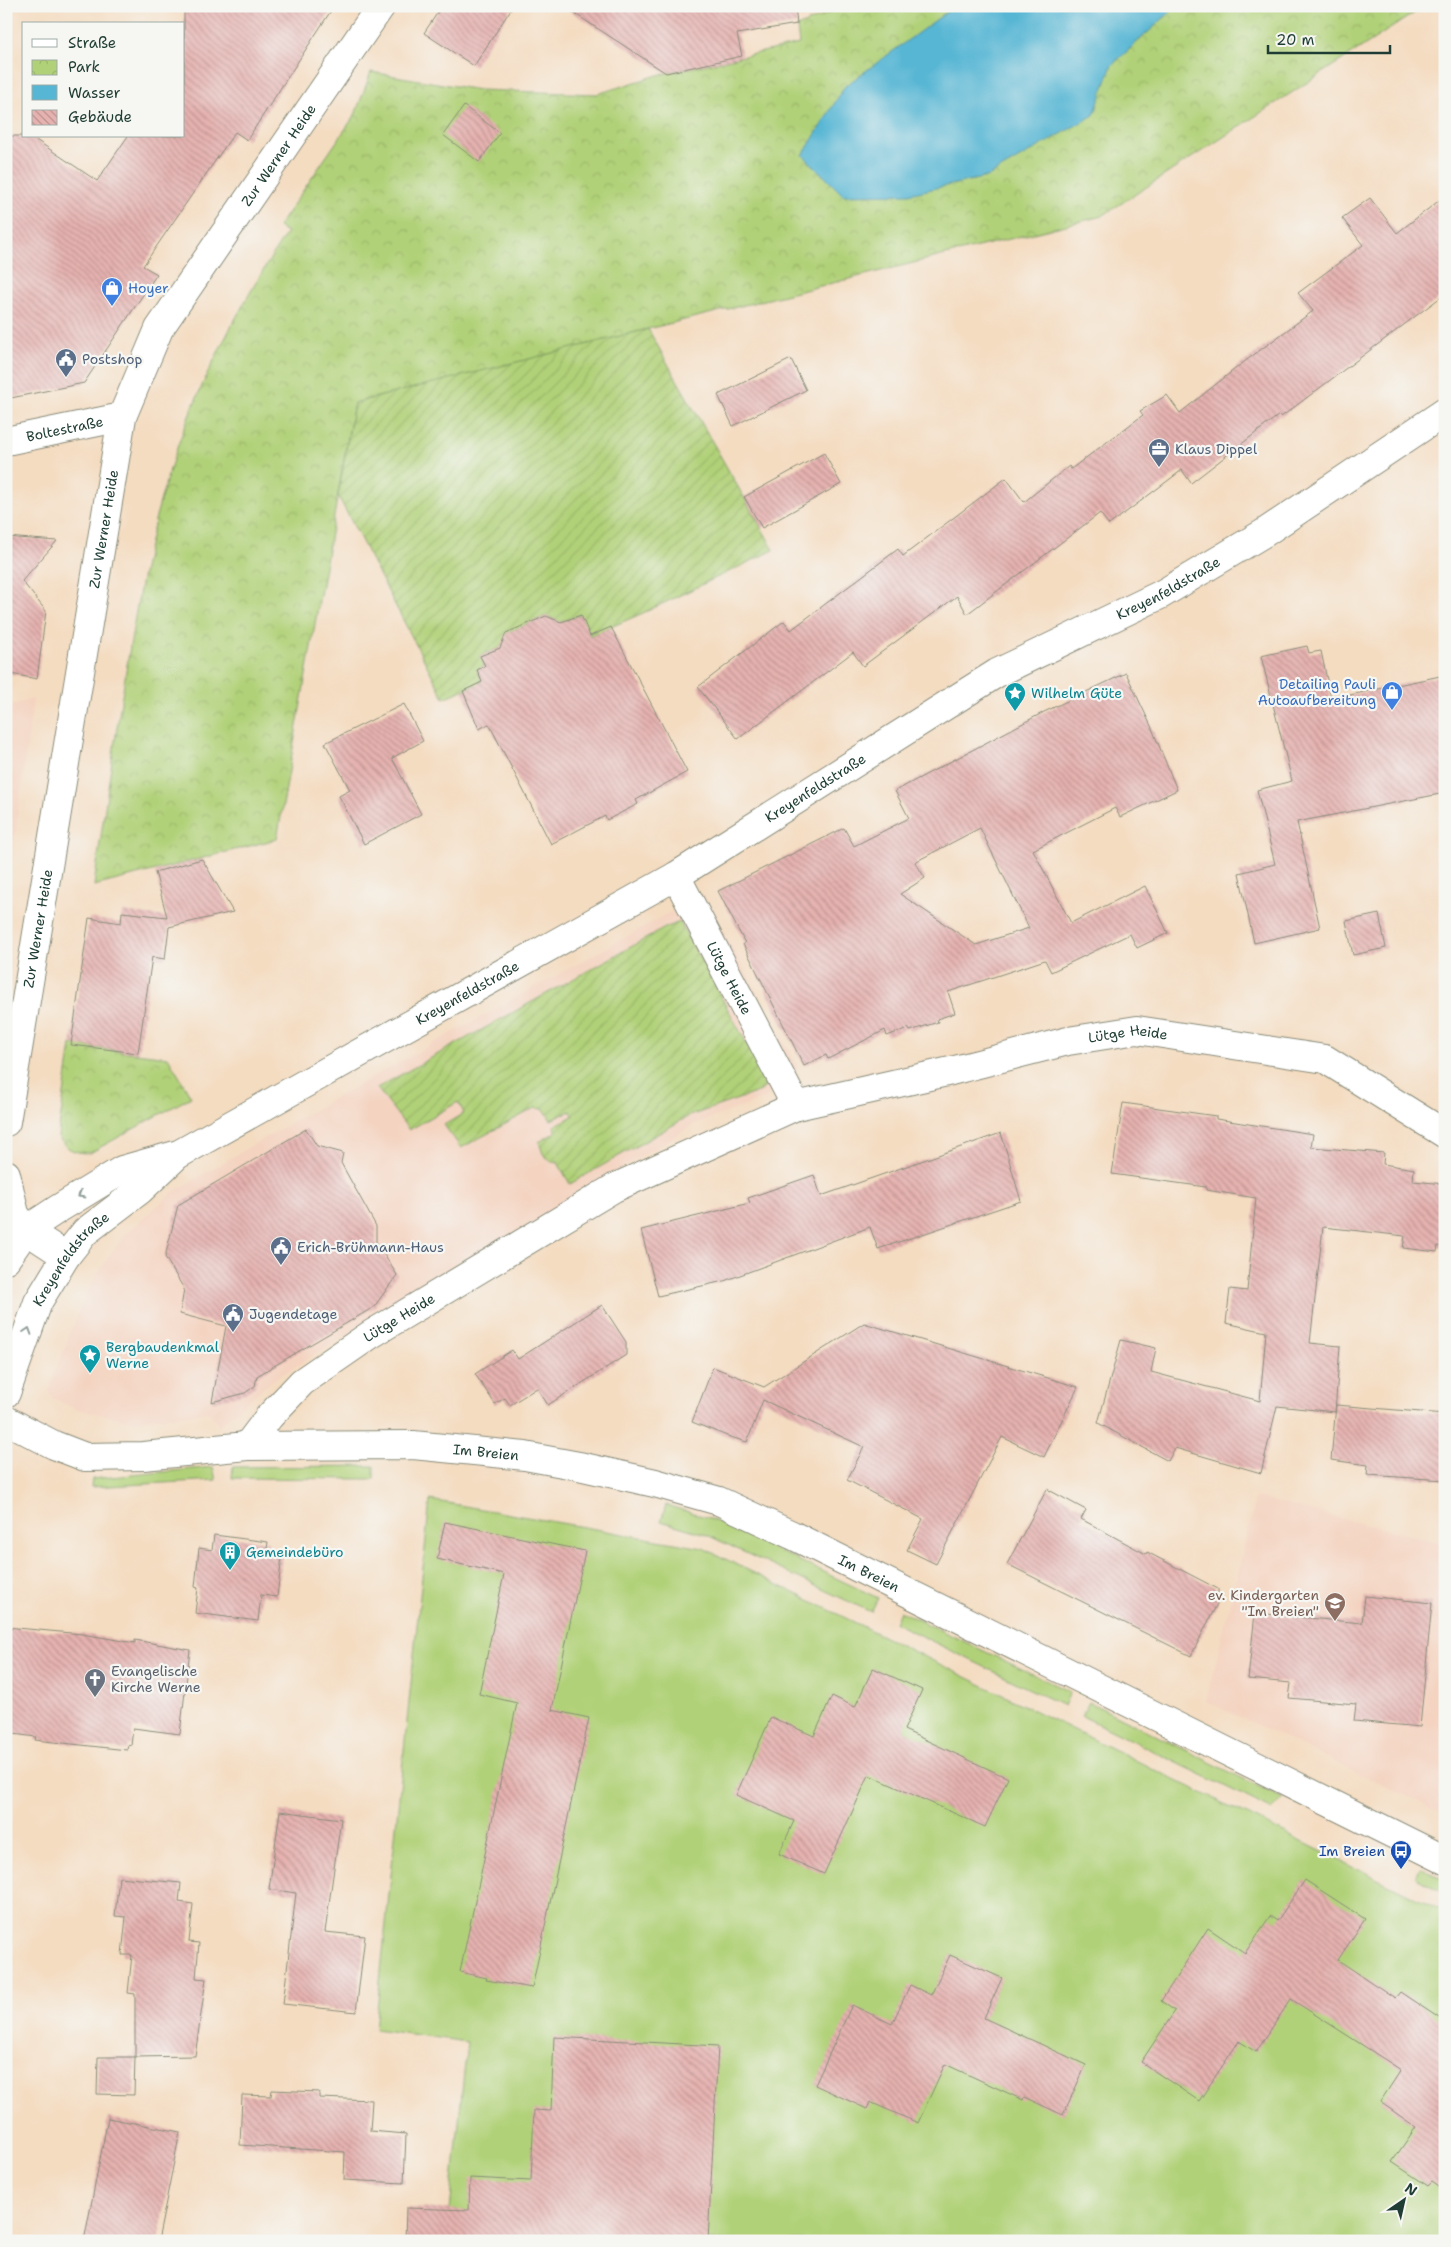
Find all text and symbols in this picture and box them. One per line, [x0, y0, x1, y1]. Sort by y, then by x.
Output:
legend [22, 22, 185, 138]
scale bar [1268, 22, 1391, 54]
text: 20 m [1276, 30, 1315, 50]
text: Straße [68, 33, 116, 53]
text: Park [68, 57, 100, 77]
text: Wasser [68, 83, 121, 103]
street label: Zur Werner Heide [237, 101, 320, 210]
text: Gebäude [68, 107, 132, 127]
shop icon: Hoyer [100, 276, 124, 307]
place label: Hoyer [128, 279, 169, 297]
public building icon: Postshop [54, 347, 78, 378]
place label: Postshop [82, 350, 142, 368]
street label: Boltestraße [25, 412, 105, 446]
office icon: Klaus Dippel [1147, 437, 1171, 468]
place label: Klaus Dippel [1175, 440, 1258, 458]
street label: Zur Werner Heide [85, 468, 122, 590]
street label: Kreyenfeldstraße [1113, 552, 1223, 624]
place label: Detailing Pauli Autoaufbereitung [1258, 675, 1376, 709]
shop icon: Detailing Pauli Autoaufbereitung [1380, 680, 1404, 711]
place icon: Wilhelm Güte [1003, 681, 1027, 712]
place label: Wilhelm Güte [1031, 684, 1122, 702]
street label: Kreyenfeldstraße [762, 749, 869, 826]
street label: Zur Werner Heide [19, 868, 56, 989]
street label: Lütge Heide [703, 938, 756, 1018]
street label: Kreyenfeldstraße [412, 957, 522, 1029]
street label: Lütge Heide [1087, 1021, 1169, 1047]
one-way arrow [77, 1189, 86, 1199]
street label: Kreyenfeldstraße [29, 1208, 113, 1310]
public building icon: Erich-Brühmann-Haus [269, 1235, 293, 1266]
place label: Erich-Brühmann-Haus [297, 1238, 444, 1256]
street label: Lütge Heide [360, 1289, 438, 1346]
public building icon: Jugendetage [221, 1302, 245, 1333]
place label: Jugendetage [249, 1305, 337, 1323]
one-way arrow [22, 1327, 32, 1335]
place label: Bergbaudenkmal Werne [106, 1338, 220, 1372]
place icon: Bergbaudenkmal Werne [78, 1343, 102, 1374]
street label: Im Breien [452, 1440, 520, 1464]
building icon: Gemeindebüro [218, 1540, 242, 1571]
place label: Gemeindebüro [246, 1543, 344, 1561]
street label: Im Breien [835, 1550, 903, 1596]
place label: ev. Kindergarten "Im Breien" [1208, 1586, 1319, 1620]
school or university icon: ev. Kindergarten "Im Breien" [1323, 1591, 1347, 1622]
place label: Evangelische Kirche Werne [111, 1662, 201, 1696]
church icon: Evangelische Kirche Werne [83, 1667, 107, 1698]
bus stop icon: Im Breien [1389, 1839, 1413, 1870]
place label: Im Breien [1319, 1842, 1385, 1860]
north arrow [1378, 2174, 1428, 2224]
text: N [1402, 2179, 1421, 2200]

